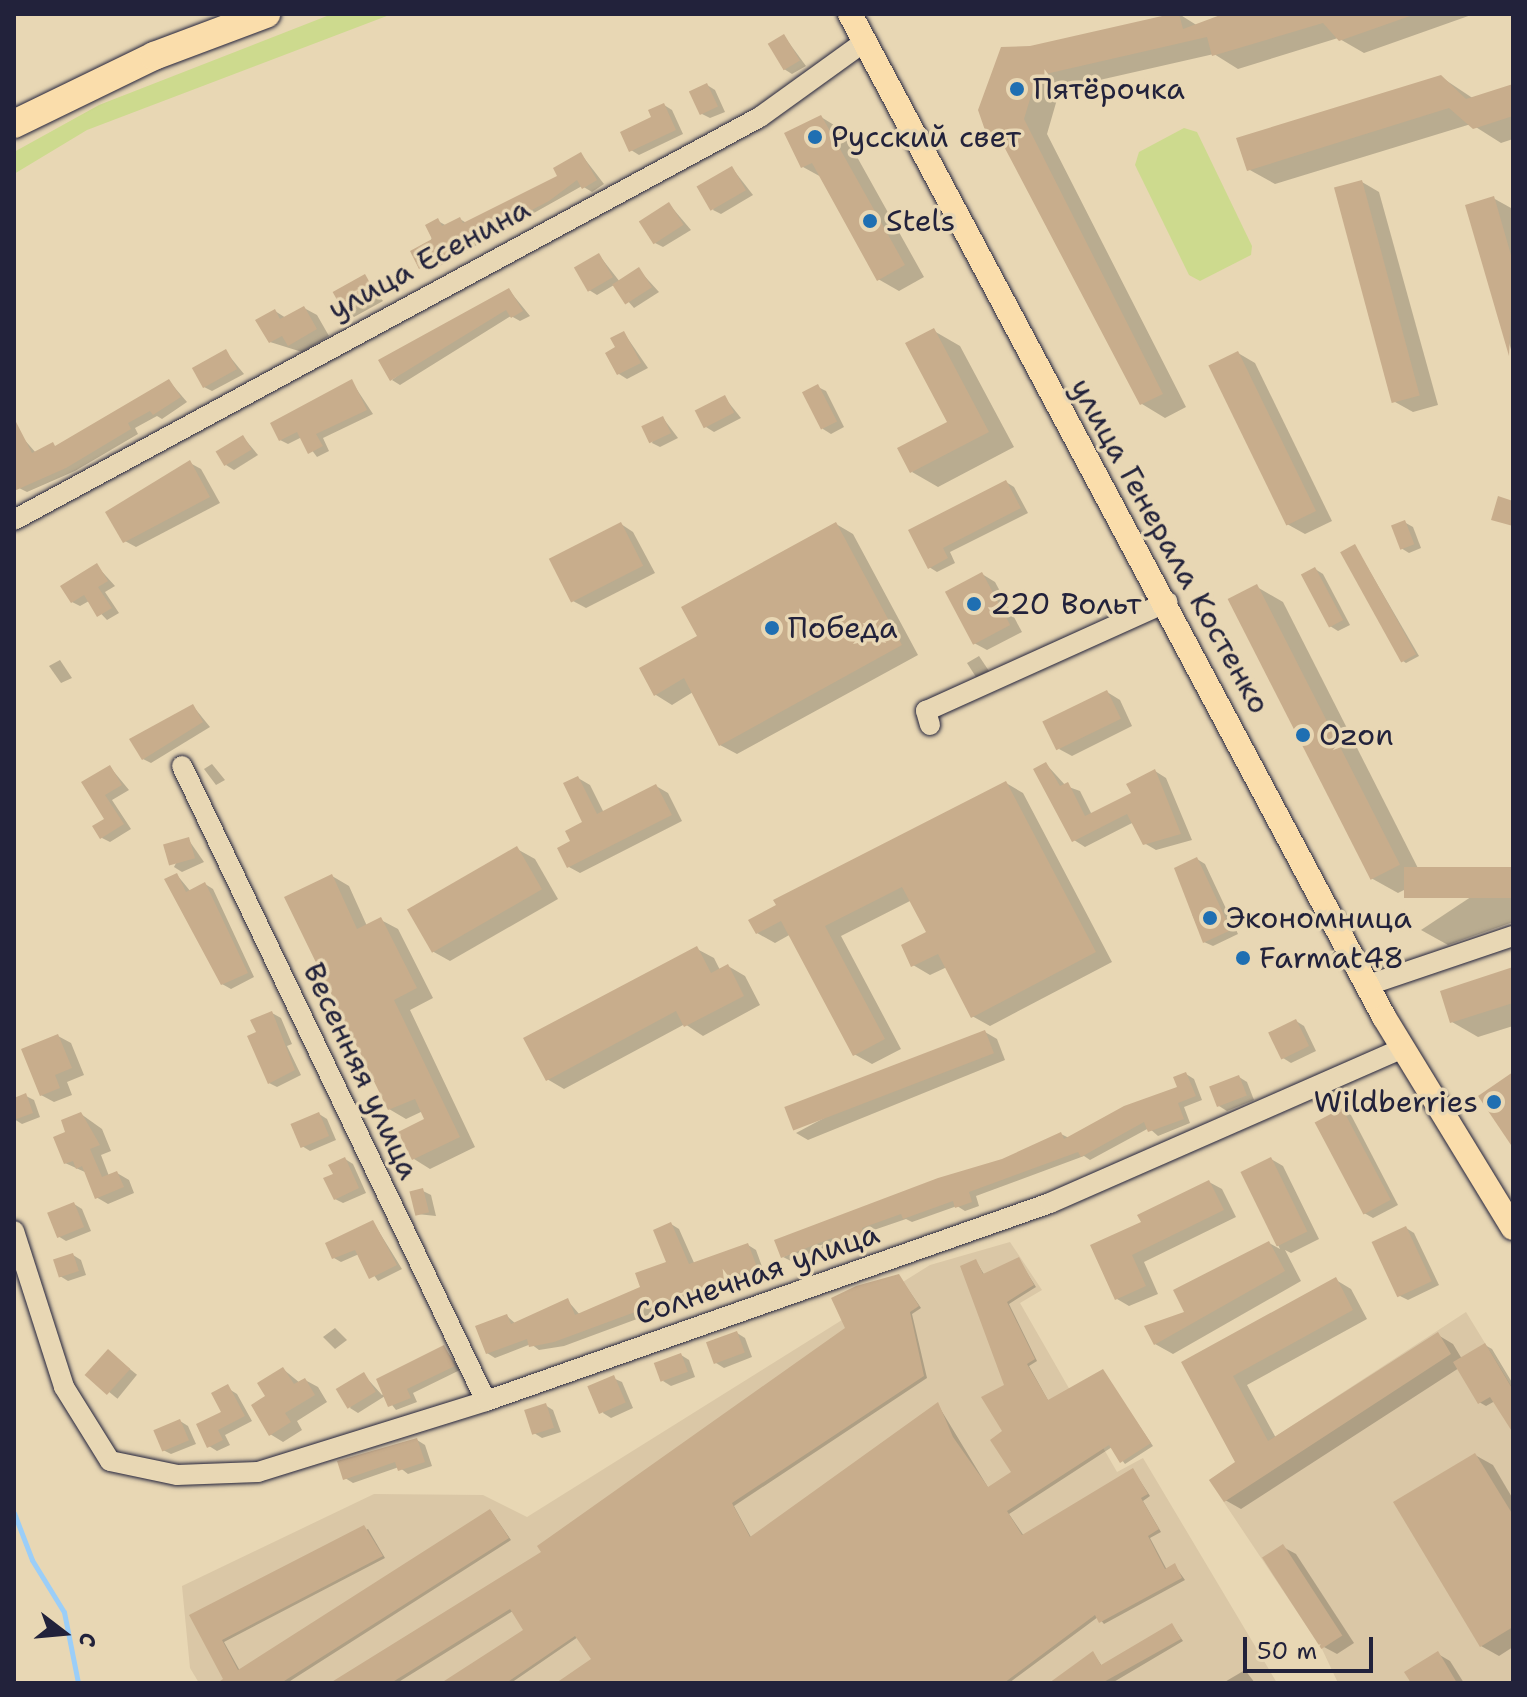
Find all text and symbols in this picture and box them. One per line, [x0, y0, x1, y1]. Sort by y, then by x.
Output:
place label: Пятёрочка [1033, 71, 1185, 107]
marker: Пятёрочка [1008, 80, 1026, 98]
place label: Русский свет [831, 119, 1021, 155]
marker: Русский свет [806, 128, 824, 146]
street label: улица Есенина [322, 191, 536, 327]
place label: Stels [886, 203, 955, 239]
marker: Stels [861, 212, 879, 230]
street label: улица Генерала Костенко [1063, 372, 1277, 720]
place label: 220 Вольт [990, 586, 1141, 622]
marker: 220 Вольт [965, 595, 983, 613]
place label: Победа [788, 610, 898, 646]
marker: Победа [763, 619, 781, 637]
place label: Ozon [1319, 717, 1394, 753]
marker: Ozon [1294, 726, 1312, 744]
place label: Экономница [1226, 900, 1412, 936]
marker: Экономница [1201, 909, 1219, 927]
place label: Farmat48 [1259, 940, 1404, 976]
marker: Farmat48 [1234, 949, 1252, 967]
street label: Весенняя улица [295, 957, 427, 1185]
place label: Wildberries [1314, 1084, 1478, 1120]
marker: Wildberries [1485, 1093, 1503, 1111]
street label: Солнечная улица [630, 1215, 884, 1333]
north arrow [24, 1593, 104, 1673]
scale bar [1247, 1621, 1377, 1671]
text: С [72, 1629, 103, 1650]
text: 50 m [1257, 1635, 1317, 1667]

